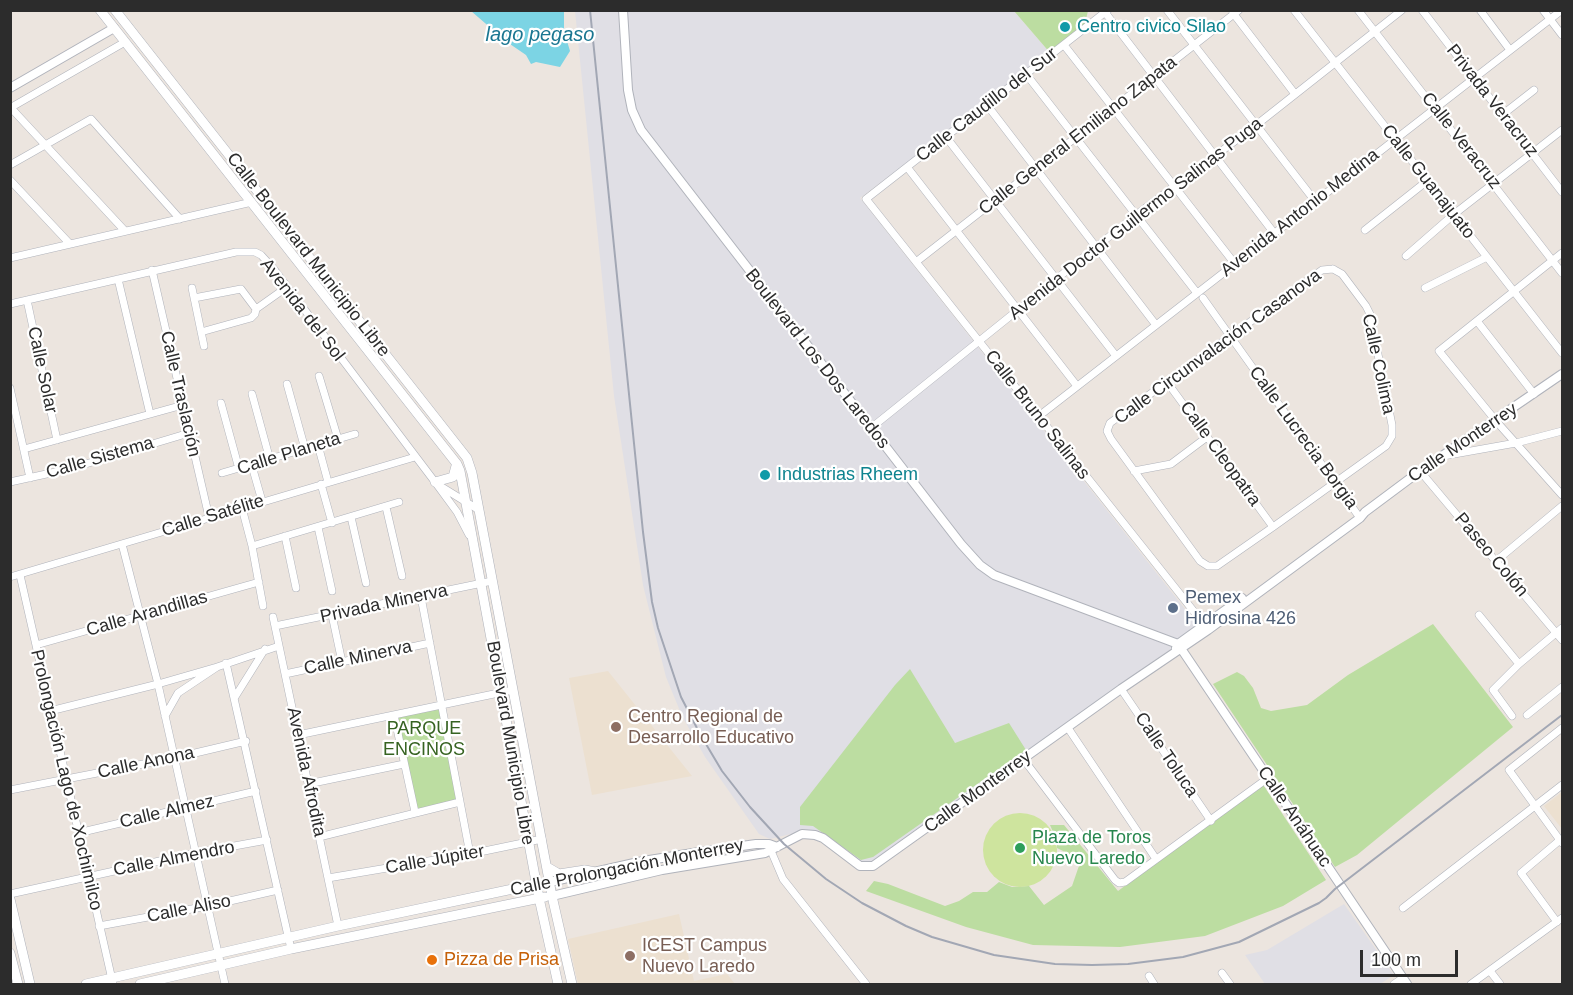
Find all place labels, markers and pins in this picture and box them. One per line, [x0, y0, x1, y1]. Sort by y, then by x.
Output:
place label: Centro civico Silao [1077, 16, 1226, 38]
marker: Centro civico Silao [1058, 20, 1072, 34]
place label: Industrias Rheem [777, 464, 918, 486]
marker: Industrias Rheem [758, 468, 772, 482]
place label: Pemex Hidrosina 426 [1185, 587, 1296, 630]
marker: Pemex Hidrosina 426 [1166, 601, 1180, 615]
place label: Centro Regional de Desarrollo Educativo [628, 706, 794, 748]
marker: Centro Regional de Desarrollo Educativo [609, 720, 623, 734]
place label: Plaza de Toros Nuevo Laredo [1032, 827, 1151, 870]
marker: Plaza de Toros Nuevo Laredo [1013, 841, 1027, 855]
place label: ICEST Campus Nuevo Laredo [642, 935, 767, 978]
place label: Pizza de Prisa [444, 949, 559, 971]
marker: ICEST Campus Nuevo Laredo [623, 949, 637, 963]
marker: Pizza de Prisa [425, 953, 439, 967]

